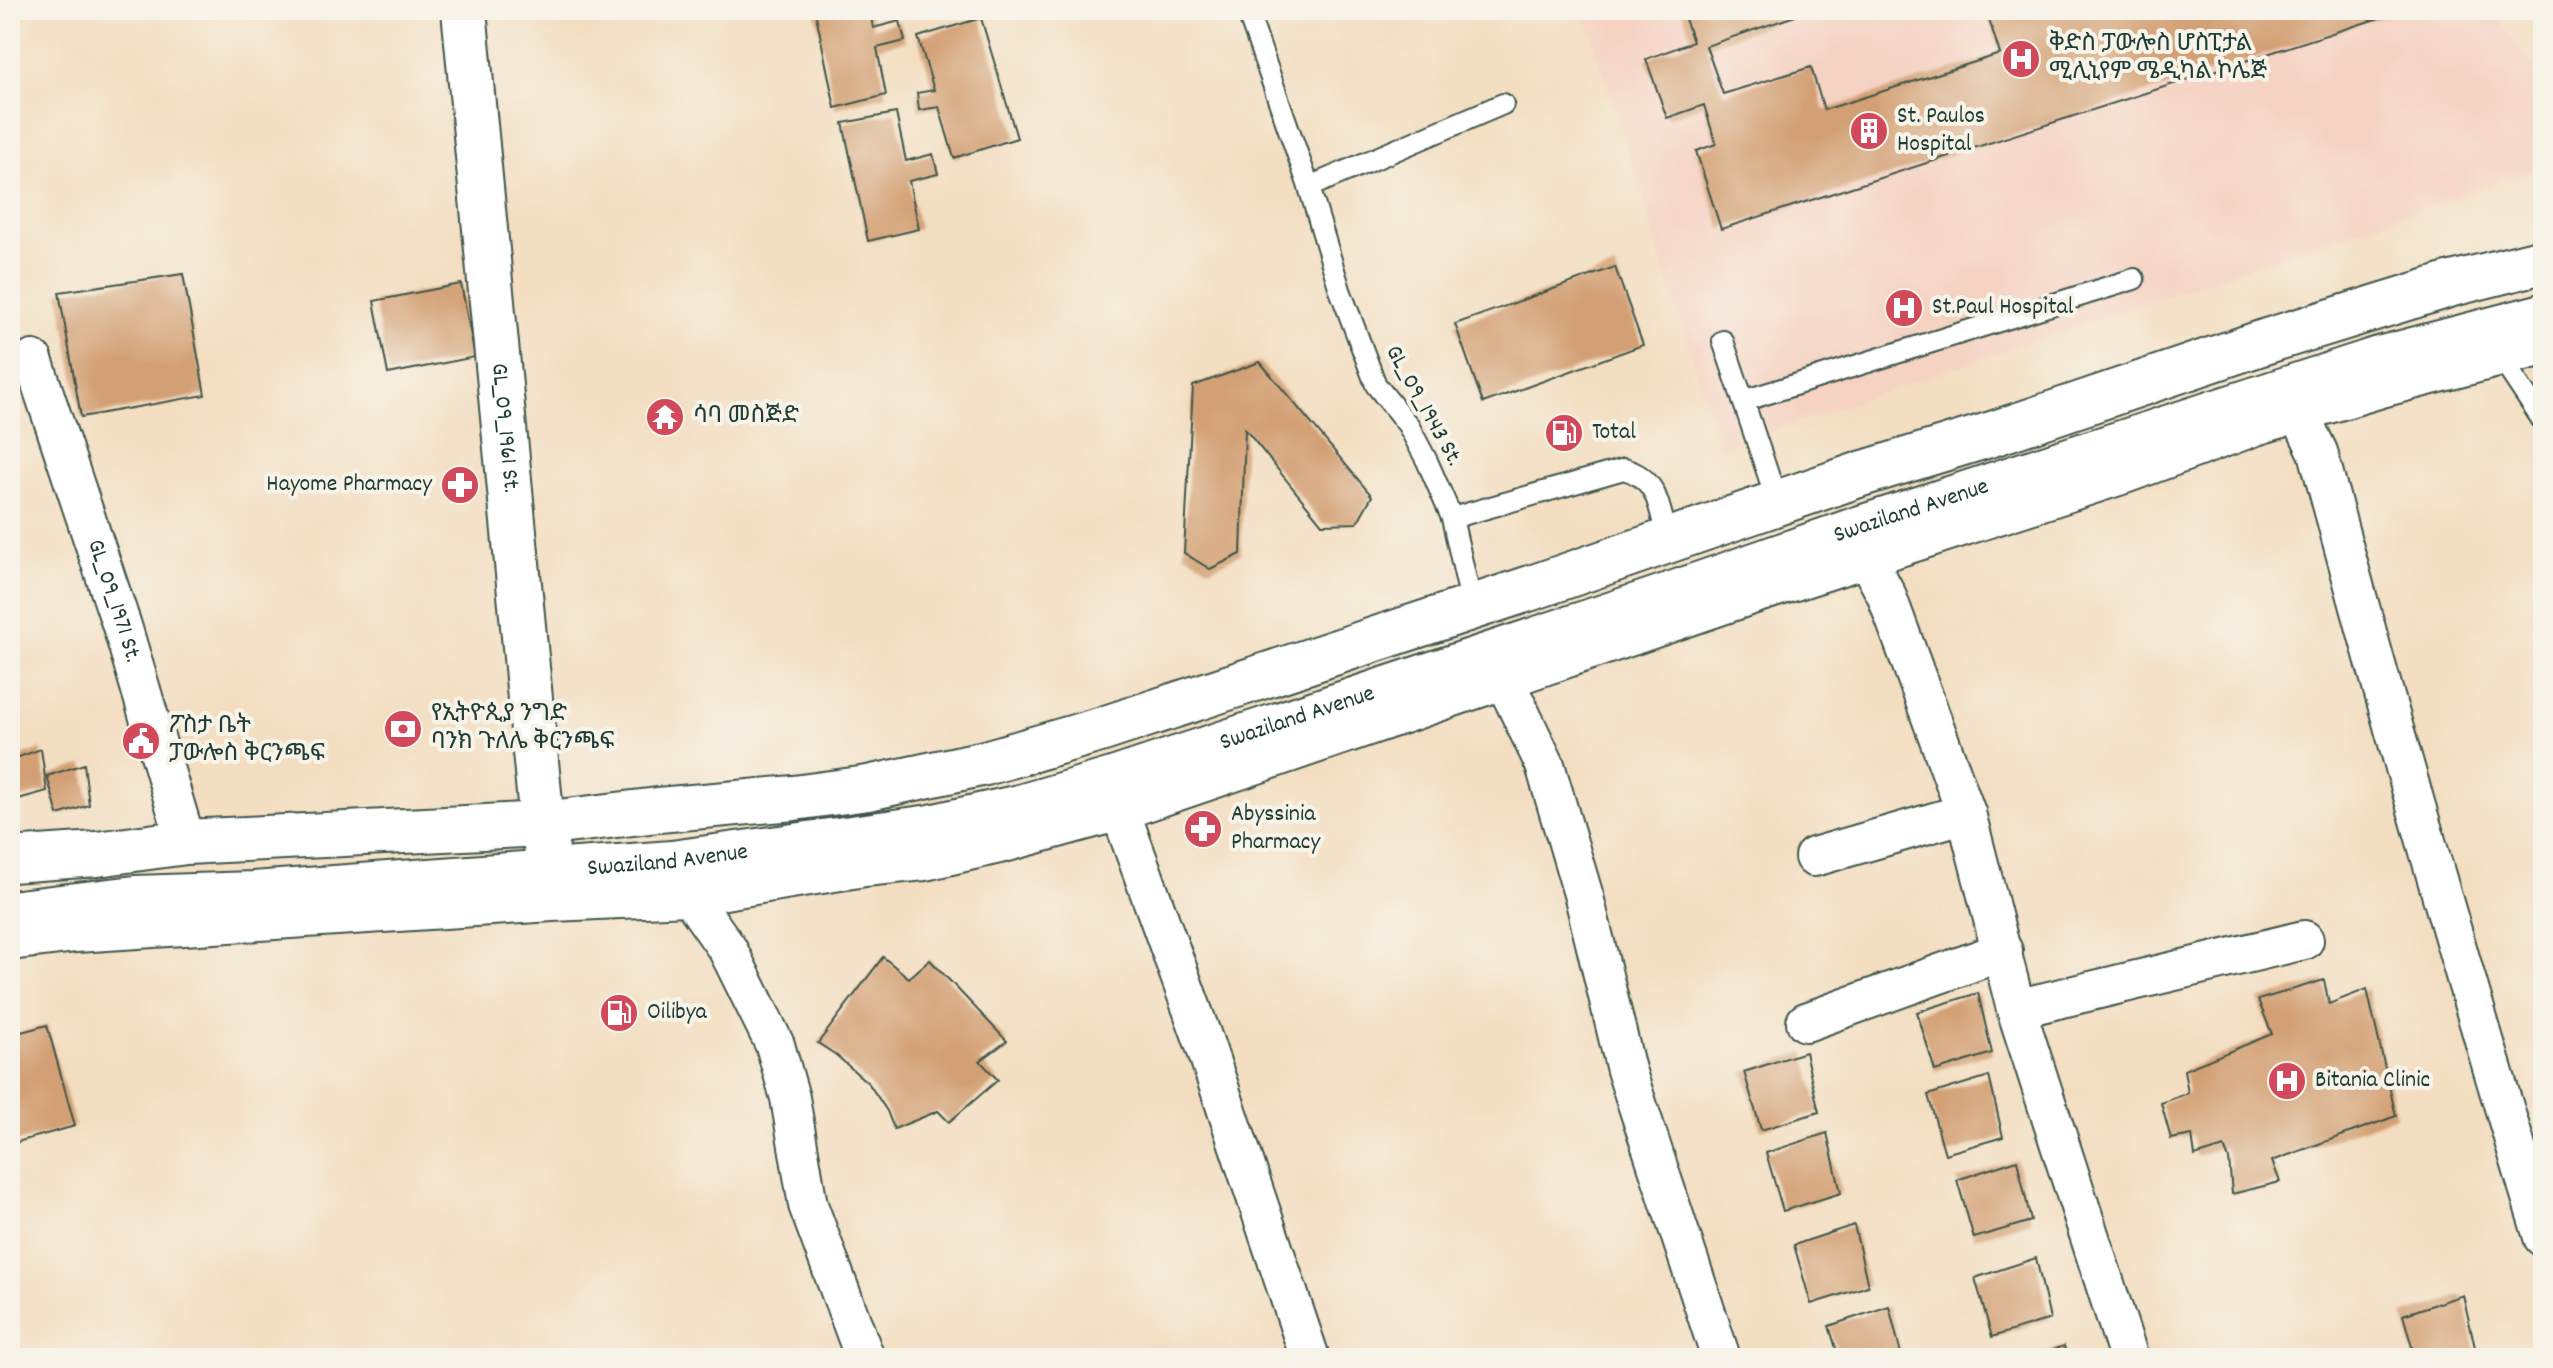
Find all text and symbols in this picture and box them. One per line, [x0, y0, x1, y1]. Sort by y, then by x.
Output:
place label: ቅድስ ፓውሎስ ሆስፒታል ሚሊኒየም ሜዲካል ኮሌጅ [2049, 28, 2268, 90]
hospital icon: ቅድስ ፓውሎስ ሆስፒታል ሚሊኒየም ሜዲካል ኮሌጅ [2000, 38, 2042, 80]
place label: St. Paulos Hospital [1897, 100, 1985, 162]
building icon: St. Paulos Hospital [1848, 110, 1890, 152]
hospital icon: St.Paul Hospital [1883, 287, 1925, 329]
place label: St.Paul Hospital [1932, 291, 2074, 325]
street label: GL_09_1943 St. [1376, 339, 1470, 473]
street label: GL_09_1961 St. [481, 362, 527, 494]
temple icon: ሳባ መስጅድ [644, 396, 686, 438]
place label: ሳባ መስጅድ [693, 400, 799, 434]
fuel station icon: Total [1543, 412, 1585, 454]
place label: Total [1592, 416, 1636, 450]
pharmacy icon: Hayome Pharmacy [439, 464, 481, 506]
place label: Hayome Pharmacy [266, 468, 433, 502]
street label: Swaziland Avenue [1829, 470, 1993, 553]
street label: GL_09_1971 St. [77, 535, 149, 667]
street label: Swaziland Avenue [1215, 677, 1379, 760]
place label: የኢትዮጲያ ንግድ ባንክ ጉለሌ ቅርንጫፍ [431, 698, 614, 760]
bank icon: የኢትዮጲያ ንግድ ባንክ ጉለሌ ቅርንጫፍ [382, 708, 424, 750]
place label: ፖስታ ቤት ፓውሎስ ቅርንጫፍ [169, 710, 325, 772]
public building icon: ፖስታ ቤት ፓውሎስ ቅርንጫፍ [120, 720, 162, 762]
place label: Abyssinia Pharmacy [1231, 798, 1321, 860]
pharmacy icon: Abyssinia Pharmacy [1182, 808, 1224, 850]
street label: Swaziland Avenue [586, 836, 750, 886]
fuel station icon: Oilibya [598, 992, 640, 1034]
place label: Oilibya [647, 996, 707, 1030]
hospital icon: Bitania Clinic [2266, 1060, 2308, 1102]
place label: Bitania Clinic [2315, 1064, 2430, 1098]

